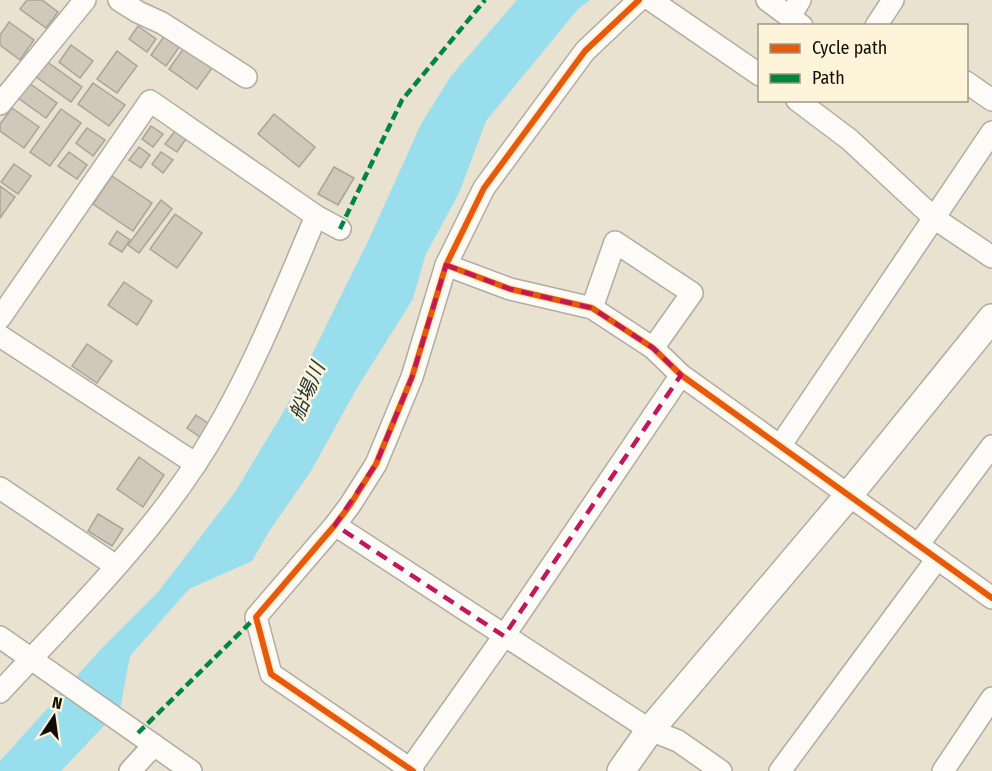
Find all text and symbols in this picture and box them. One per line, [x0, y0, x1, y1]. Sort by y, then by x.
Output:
legend [758, 24, 968, 102]
text: Cycle path [812, 37, 887, 59]
text: Path [812, 67, 845, 89]
water label: 船場川 [284, 357, 331, 423]
north arrow [24, 687, 84, 747]
text: N [50, 693, 64, 713]

